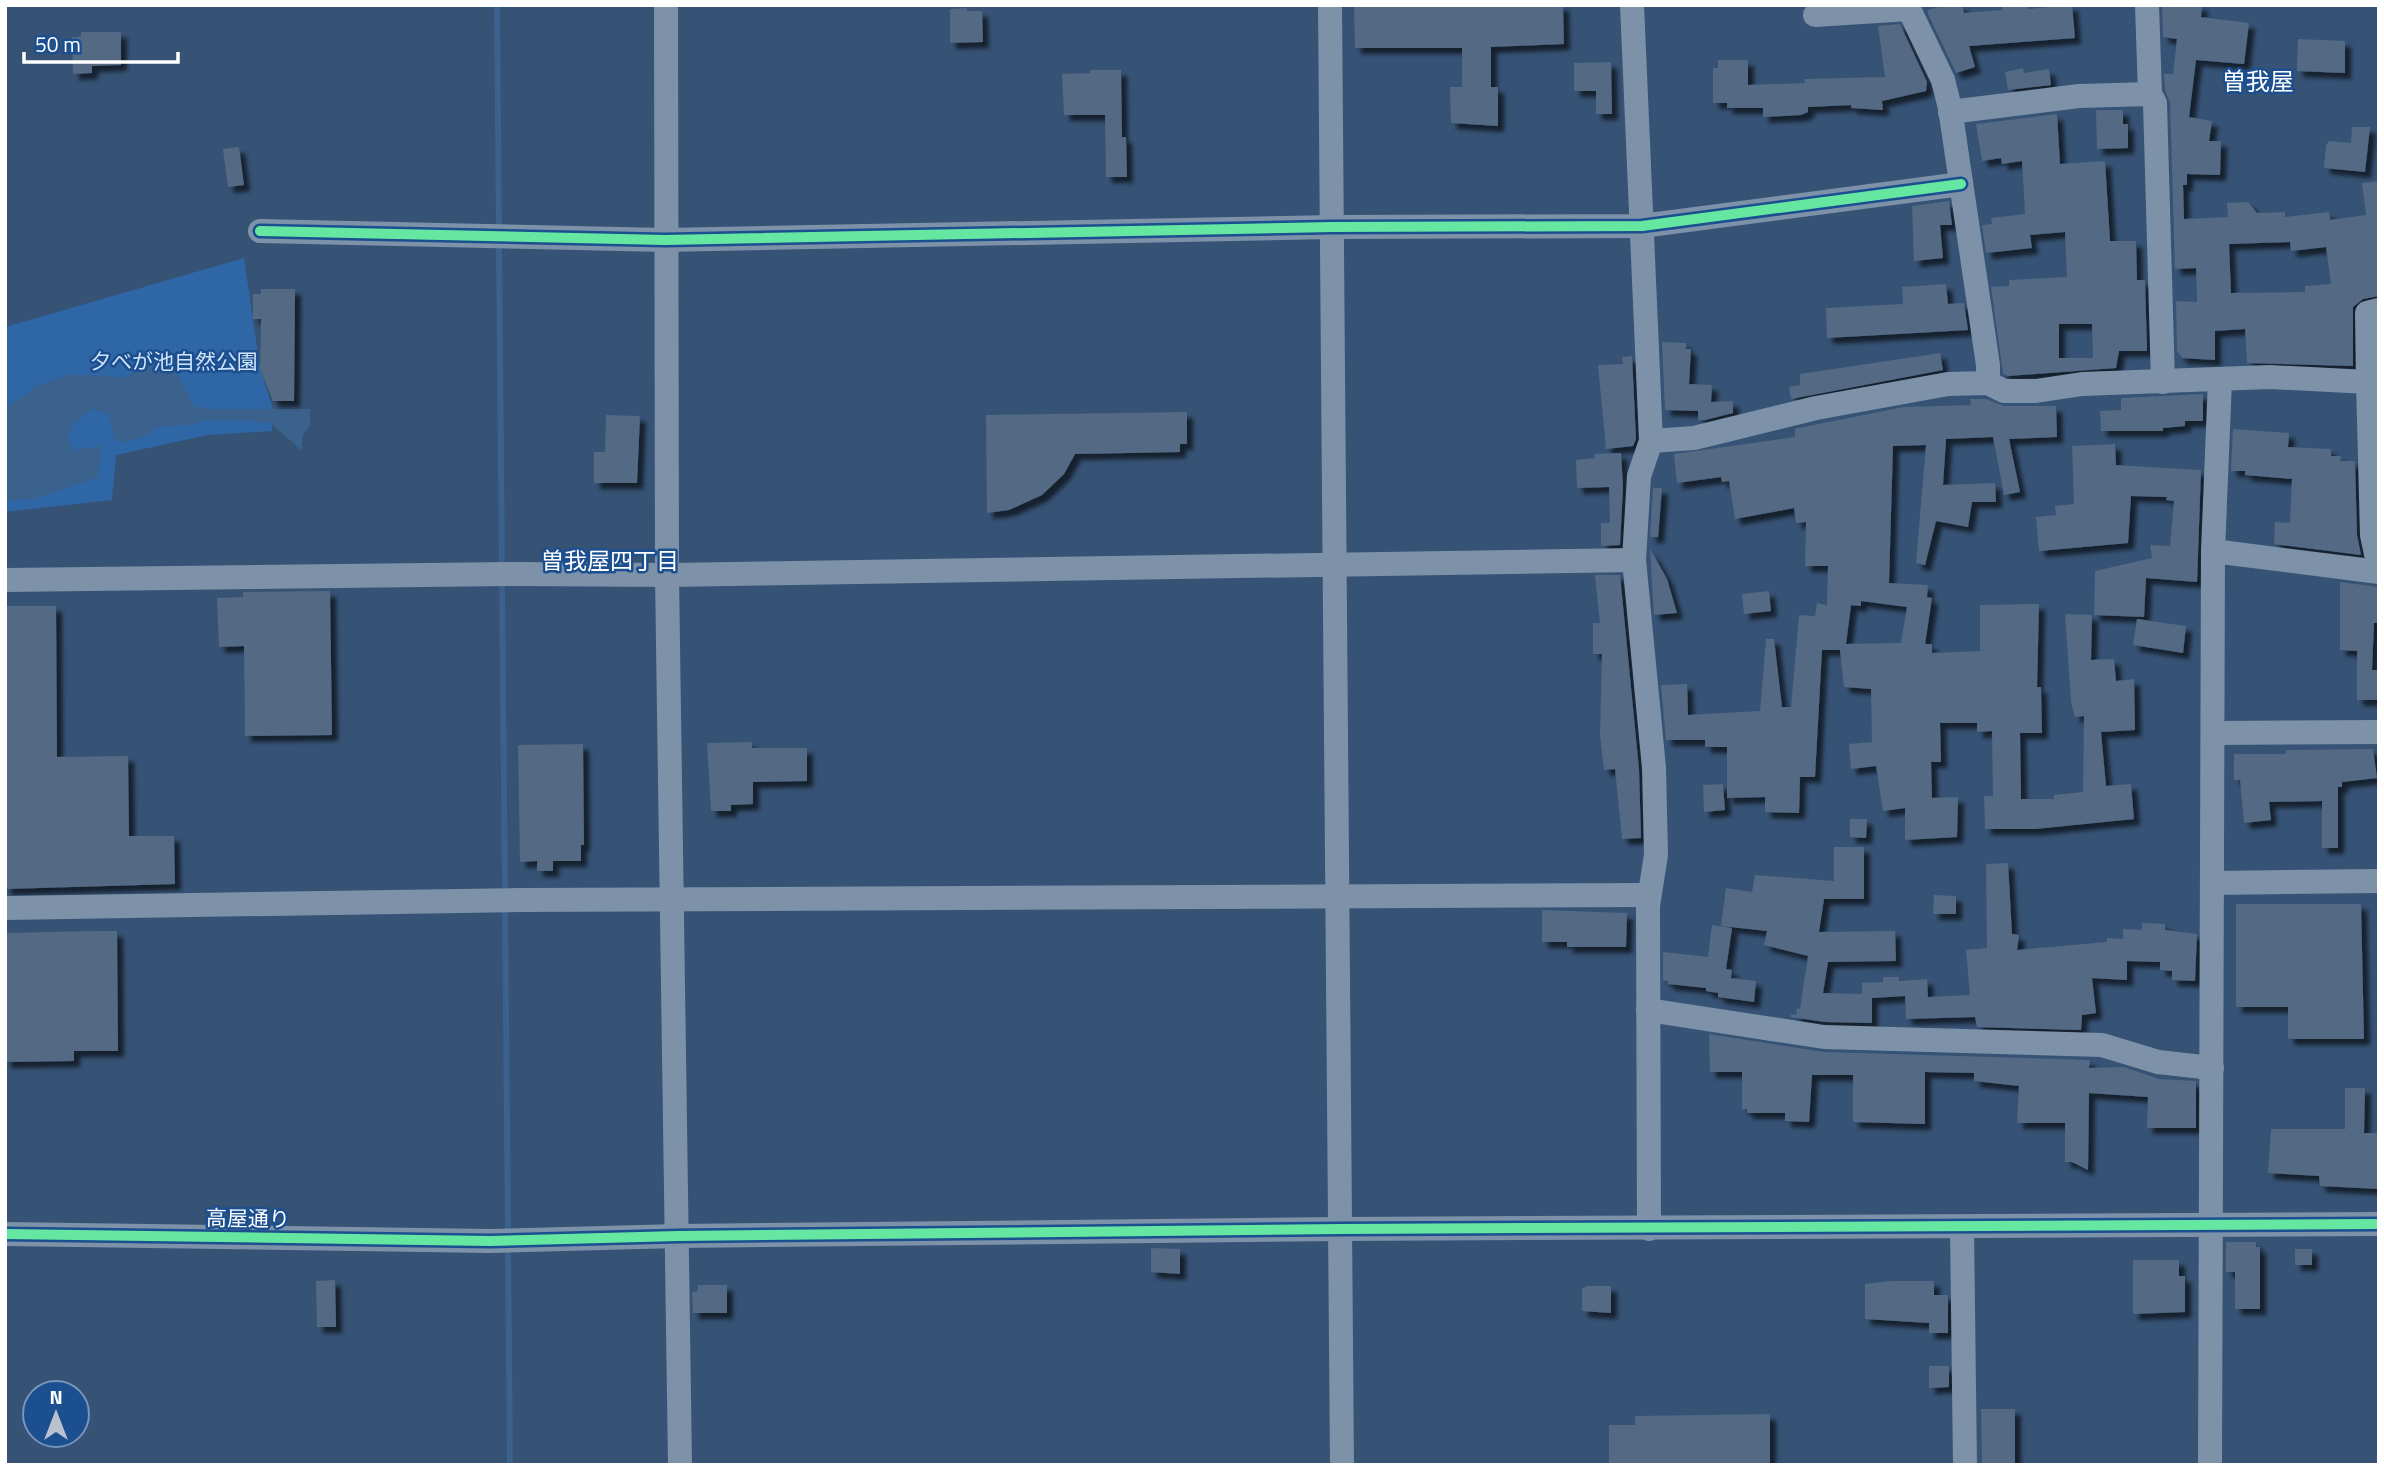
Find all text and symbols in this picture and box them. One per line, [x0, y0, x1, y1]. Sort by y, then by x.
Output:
scale bar [24, 21, 178, 65]
text: 50 m [35, 28, 81, 60]
district label: 曽我屋 [2222, 63, 2294, 99]
park label: 夕べが池自然公園 [90, 345, 258, 377]
district label: 曽我屋四丁目 [541, 543, 679, 578]
street label: 高屋通り [206, 1201, 290, 1235]
north arrow [21, 1379, 91, 1449]
text: N [49, 1382, 63, 1411]

